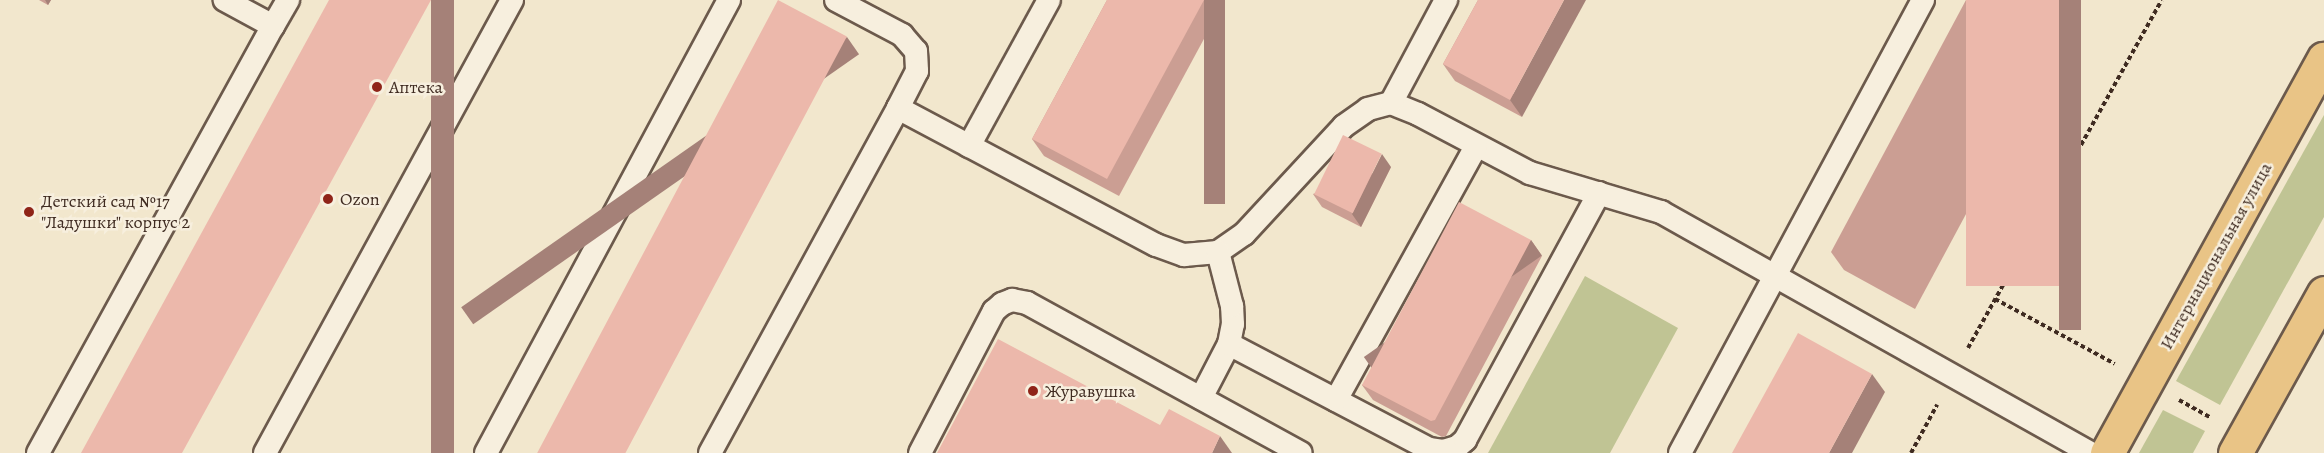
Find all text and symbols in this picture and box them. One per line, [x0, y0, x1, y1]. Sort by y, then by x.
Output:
place label: Аптека [389, 76, 443, 98]
marker: Аптека [370, 80, 384, 94]
street label: Интернациональная улица [2156, 159, 2276, 353]
place label: Ozon [340, 188, 380, 210]
place label: Детский сад №17 "Ладушки" корпус 2 [41, 191, 190, 234]
marker: Ozon [321, 192, 335, 206]
marker: Детский сад №17 "Ладушки" корпус 2 [22, 205, 36, 219]
place label: Журавушка [1045, 380, 1136, 402]
marker: Журавушка [1026, 384, 1040, 398]

